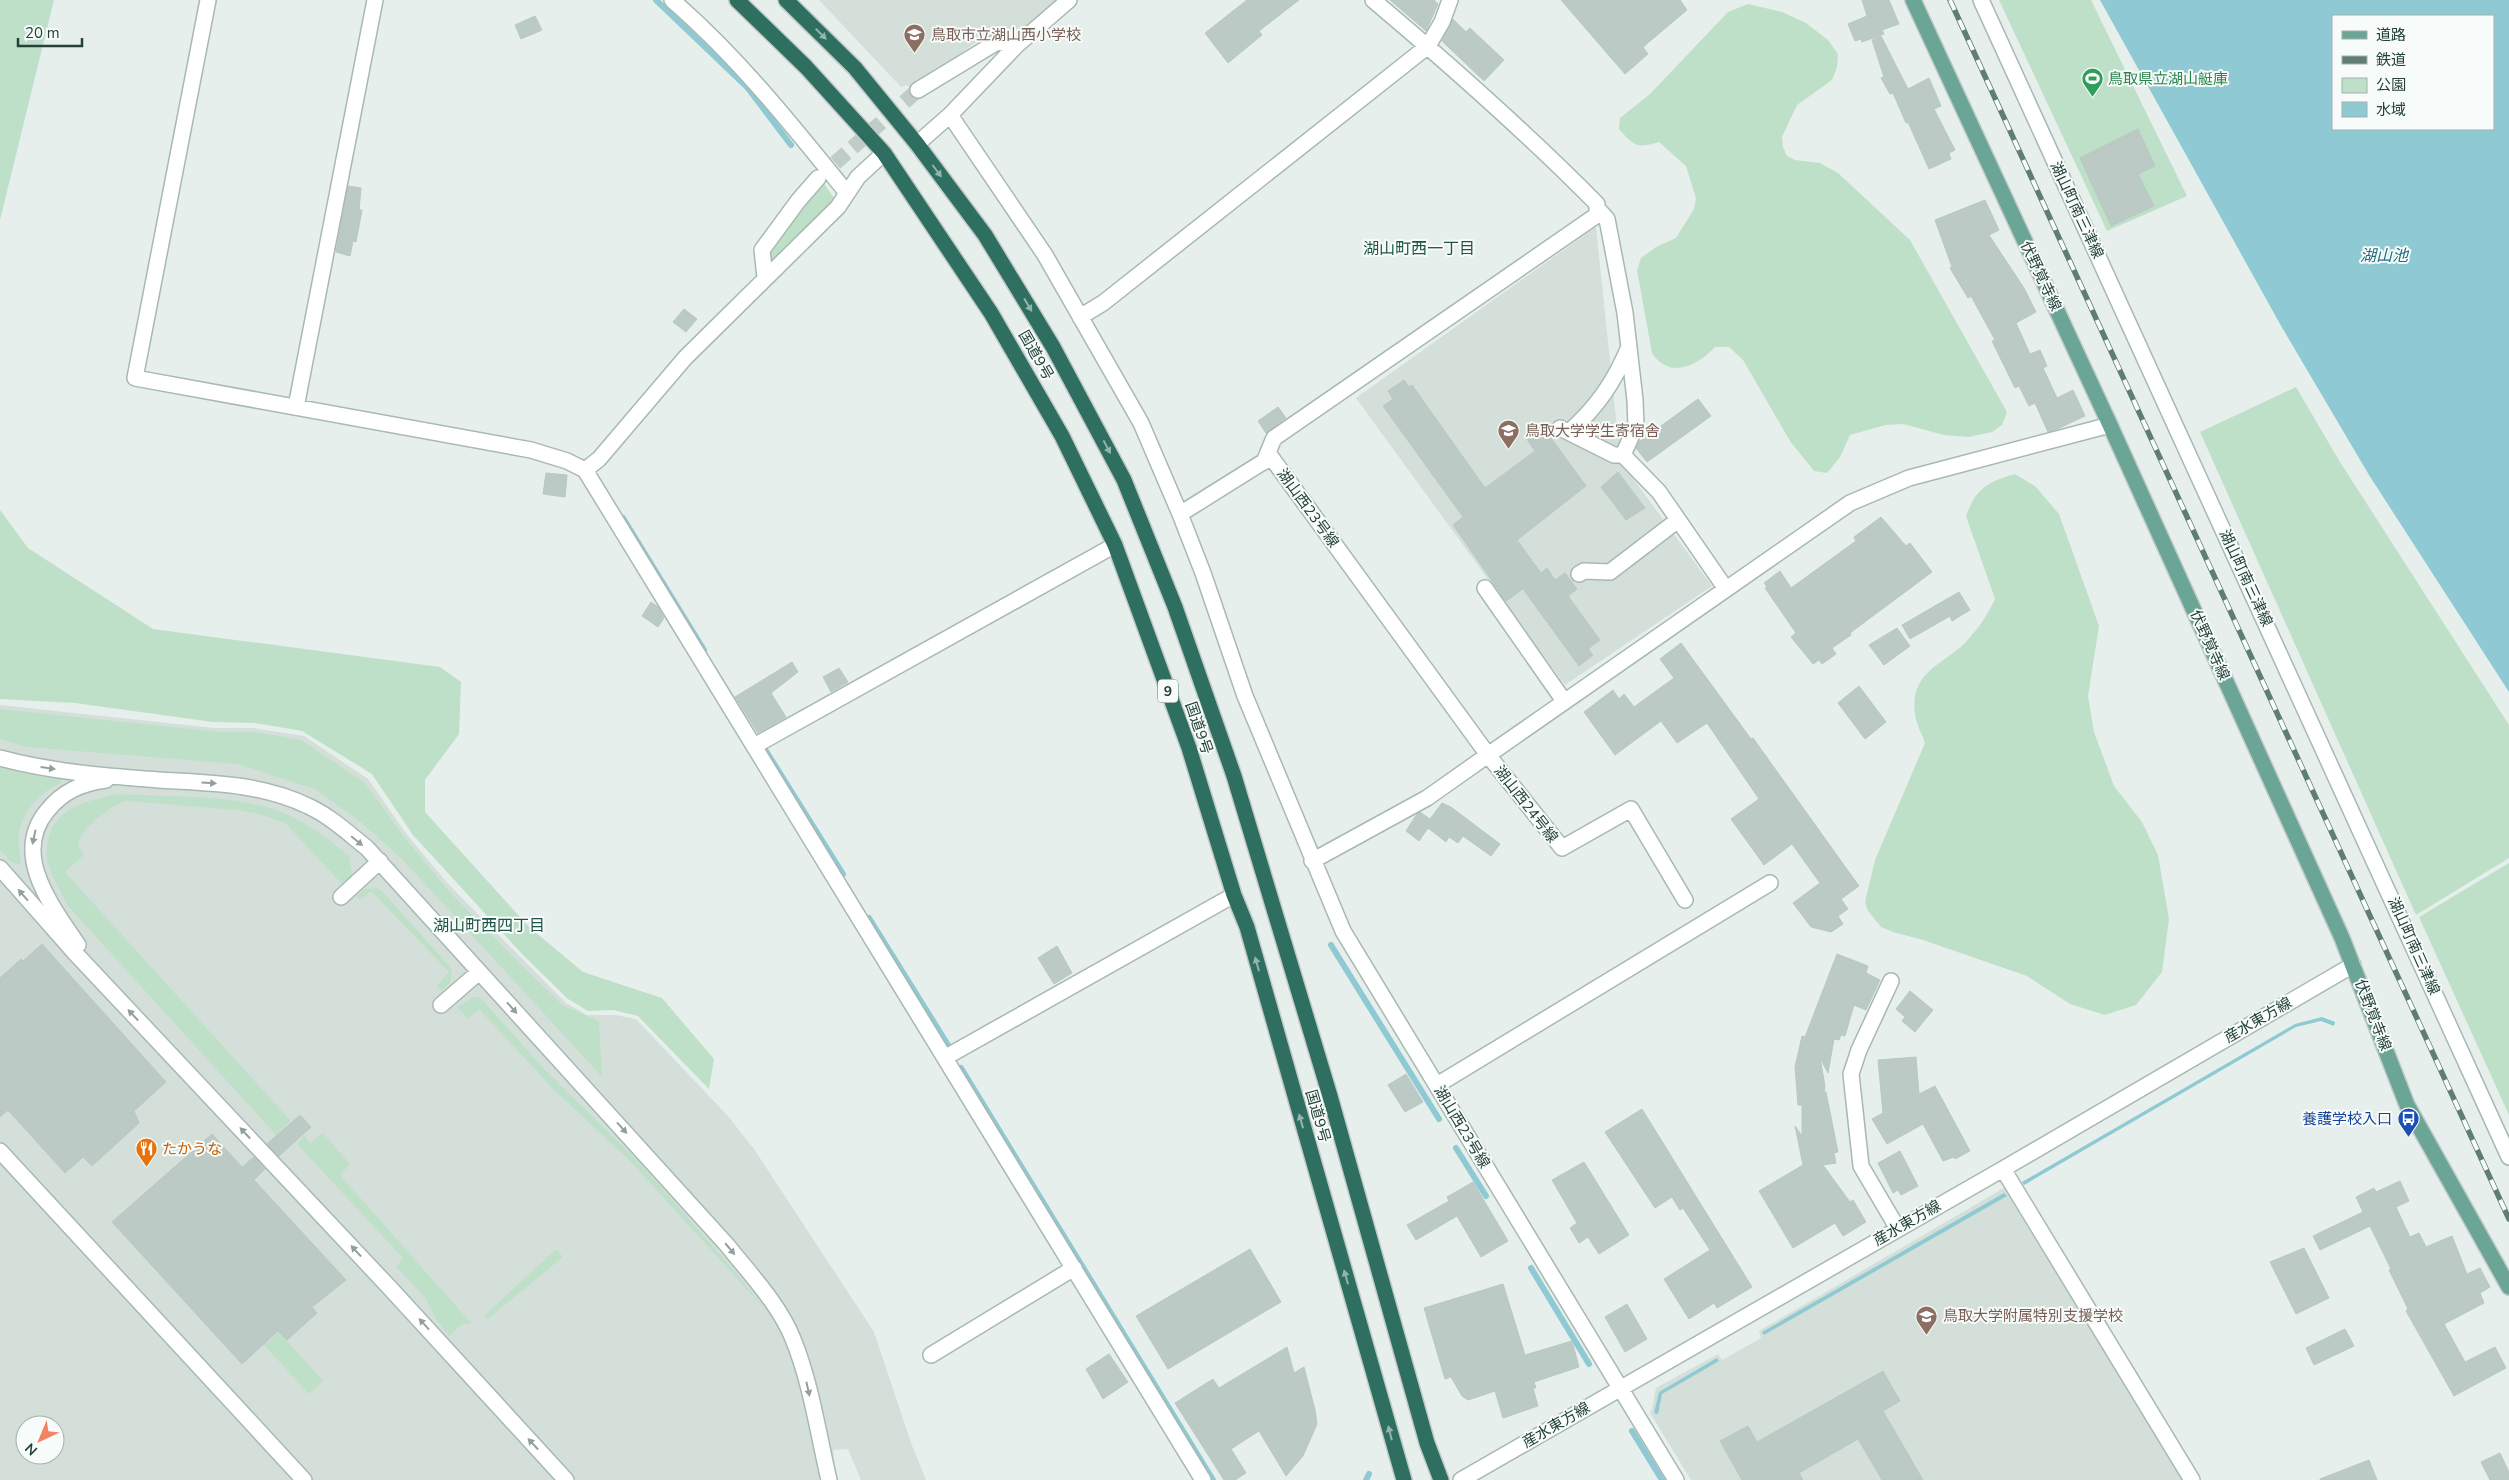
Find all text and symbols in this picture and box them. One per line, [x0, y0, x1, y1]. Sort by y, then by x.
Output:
scale bar [18, 15, 81, 47]
legend [2332, 15, 2494, 130]
text: 20 m [25, 23, 60, 43]
school or university icon: 鳥取市立湖山西小学校 [903, 23, 927, 54]
place label: 鳥取市立湖山西小学校 [931, 25, 1081, 45]
text: 道路 [2376, 25, 2406, 45]
one-way arrow [814, 28, 826, 40]
text: 鉄道 [2376, 50, 2406, 70]
sports icon: 鳥取県立湖山艇庫 [2080, 67, 2104, 98]
place label: 鳥取県立湖山艇庫 [2108, 69, 2228, 89]
text: 公園 [2376, 75, 2406, 95]
text: 水域 [2376, 100, 2406, 120]
street label: 湖山町南三津線 [2046, 158, 2108, 262]
one-way arrow [932, 164, 942, 178]
district label: 湖山町西一丁目 [1363, 238, 1475, 260]
street label: 伏野覚寺線 [2016, 238, 2066, 314]
water label: 湖山池 [2360, 245, 2410, 267]
one-way arrow [1023, 299, 1032, 312]
street label: 国道9号 [1014, 327, 1058, 383]
school or university icon: 鳥取大学学生寄宿舎 [1497, 419, 1521, 450]
place label: 鳥取大学学生寄宿舎 [1525, 421, 1660, 441]
one-way arrow [1103, 440, 1111, 454]
street label: 湖山西23号線 [1273, 464, 1343, 552]
street label: 湖山町南三津線 [2215, 526, 2277, 630]
street label: 伏野覚寺線 [2186, 607, 2234, 683]
road number: 9 [1158, 679, 1178, 702]
street label: 国道9号 [1181, 699, 1217, 757]
street label: 湖山西24号線 [1489, 761, 1563, 847]
one-way arrow [40, 764, 56, 772]
one-way arrow [202, 779, 218, 787]
one-way arrow [29, 830, 37, 846]
one-way arrow [351, 835, 364, 846]
one-way arrow [18, 889, 29, 902]
street label: 湖山町南三津線 [2384, 894, 2444, 998]
district label: 湖山町西四丁目 [433, 915, 545, 937]
one-way arrow [1253, 957, 1261, 972]
street label: 伏野覚寺線 [2350, 976, 2396, 1054]
street label: 産水東方線 [2221, 993, 2295, 1047]
one-way arrow [506, 1001, 518, 1013]
one-way arrow [127, 1009, 139, 1021]
street label: 湖山西23号線 [1429, 1082, 1495, 1172]
street label: 国道9号 [1301, 1087, 1335, 1145]
bus stop icon: 養護学校入口 [2396, 1107, 2420, 1138]
place label: 養護学校入口 [2302, 1109, 2392, 1129]
one-way arrow [1297, 1113, 1305, 1128]
one-way arrow [616, 1121, 628, 1133]
one-way arrow [239, 1127, 251, 1139]
restaurant icon: たかうな [134, 1137, 158, 1168]
place label: たかうな [162, 1139, 222, 1159]
street label: 産水東方線 [1870, 1196, 1944, 1250]
one-way arrow [724, 1243, 735, 1255]
one-way arrow [350, 1246, 362, 1258]
one-way arrow [1342, 1269, 1350, 1284]
school or university icon: 鳥取大学附属特別支援学校 [1915, 1304, 1939, 1335]
place label: 鳥取大学附属特別支援学校 [1943, 1306, 2123, 1326]
one-way arrow [418, 1319, 430, 1331]
one-way arrow [804, 1382, 812, 1397]
street label: 産水東方線 [1519, 1398, 1593, 1452]
north arrow [15, 1415, 65, 1465]
one-way arrow [1386, 1426, 1394, 1441]
text: N [21, 1439, 42, 1459]
one-way arrow [527, 1439, 539, 1451]

